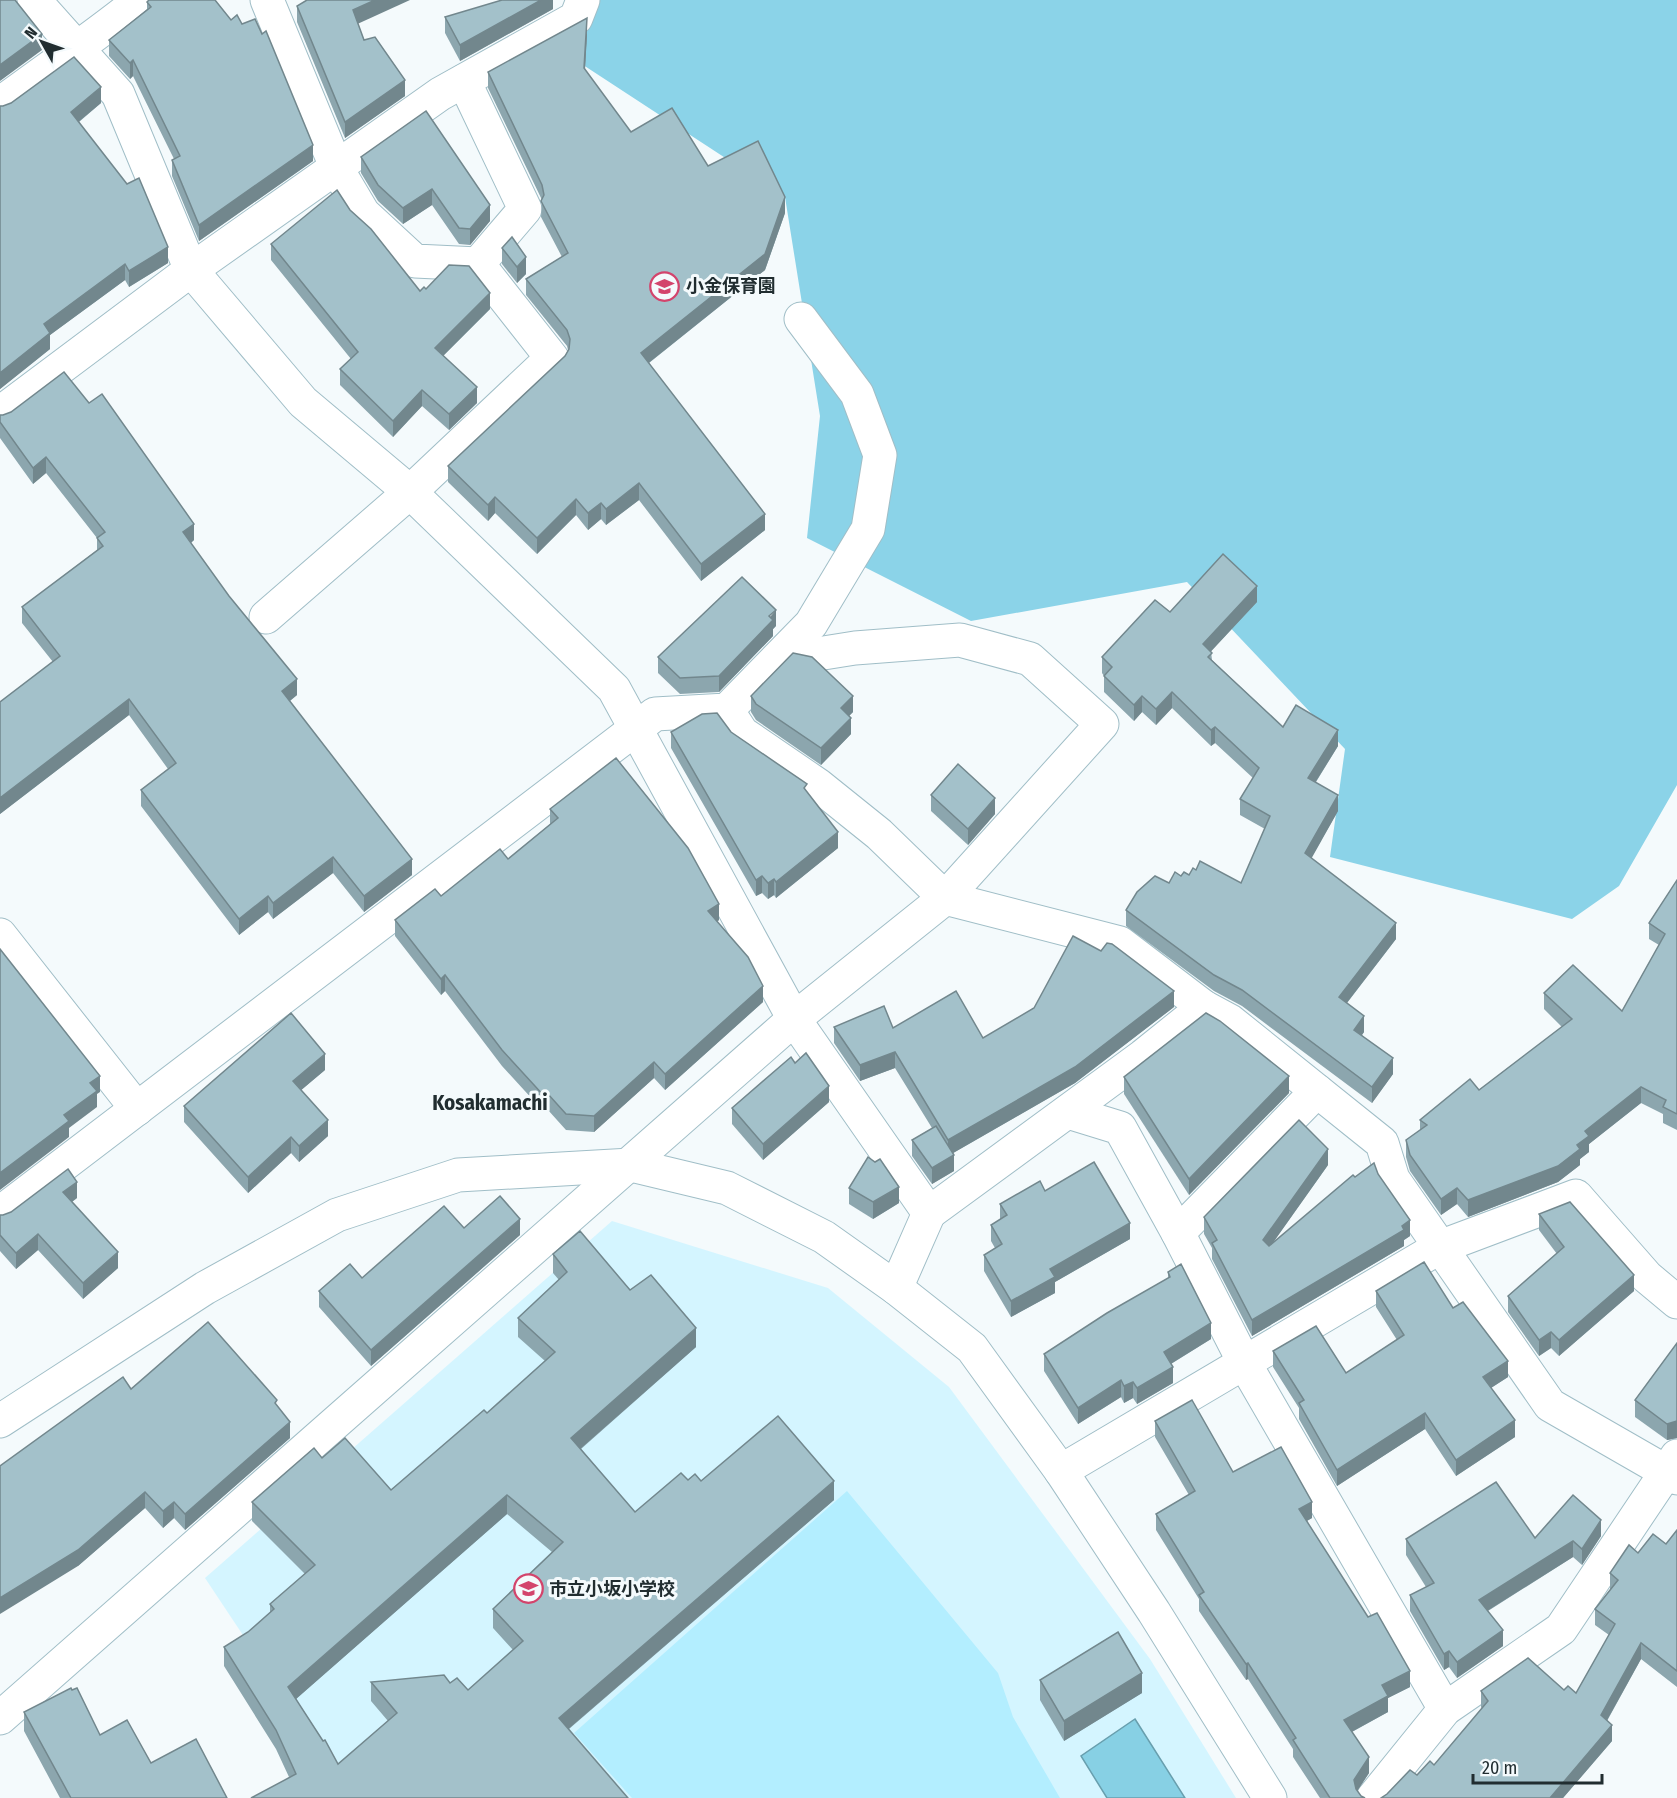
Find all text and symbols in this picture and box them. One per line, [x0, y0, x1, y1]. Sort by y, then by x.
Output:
north arrow [12, 12, 72, 72]
text: N [21, 23, 41, 42]
school or university icon: 小金保育園 [649, 270, 681, 302]
place label: 小金保育園 [686, 275, 776, 297]
district label: Kosakamachi [432, 1090, 548, 1116]
school or university icon: 市立小坂小学校 [512, 1573, 544, 1605]
place label: 市立小坂小学校 [549, 1578, 675, 1600]
scale bar [1473, 1747, 1602, 1785]
text: 20 m [1482, 1757, 1517, 1779]

